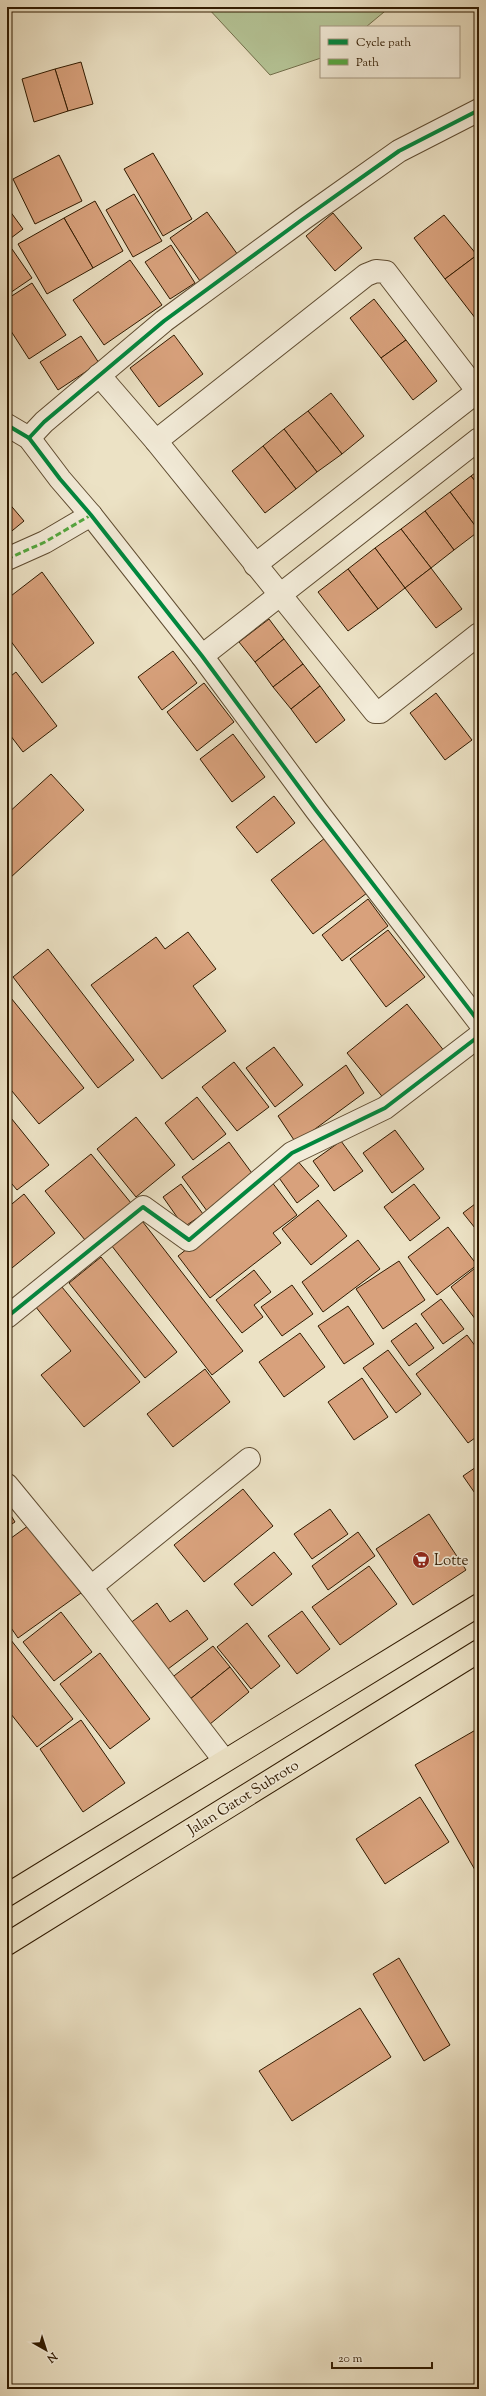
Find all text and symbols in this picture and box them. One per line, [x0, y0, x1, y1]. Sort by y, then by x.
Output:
legend [320, 26, 460, 78]
text: Cycle path [356, 34, 411, 52]
text: Path [356, 54, 379, 72]
supermarket icon: Lotte [411, 1550, 431, 1570]
place label: Lotte [434, 1551, 468, 1572]
street label: Jalan Gatot Subroto [183, 1756, 304, 1842]
north arrow [26, 2330, 66, 2370]
scale bar [332, 2344, 432, 2370]
text: N [43, 2347, 61, 2366]
text: 20 m [338, 2350, 363, 2368]

